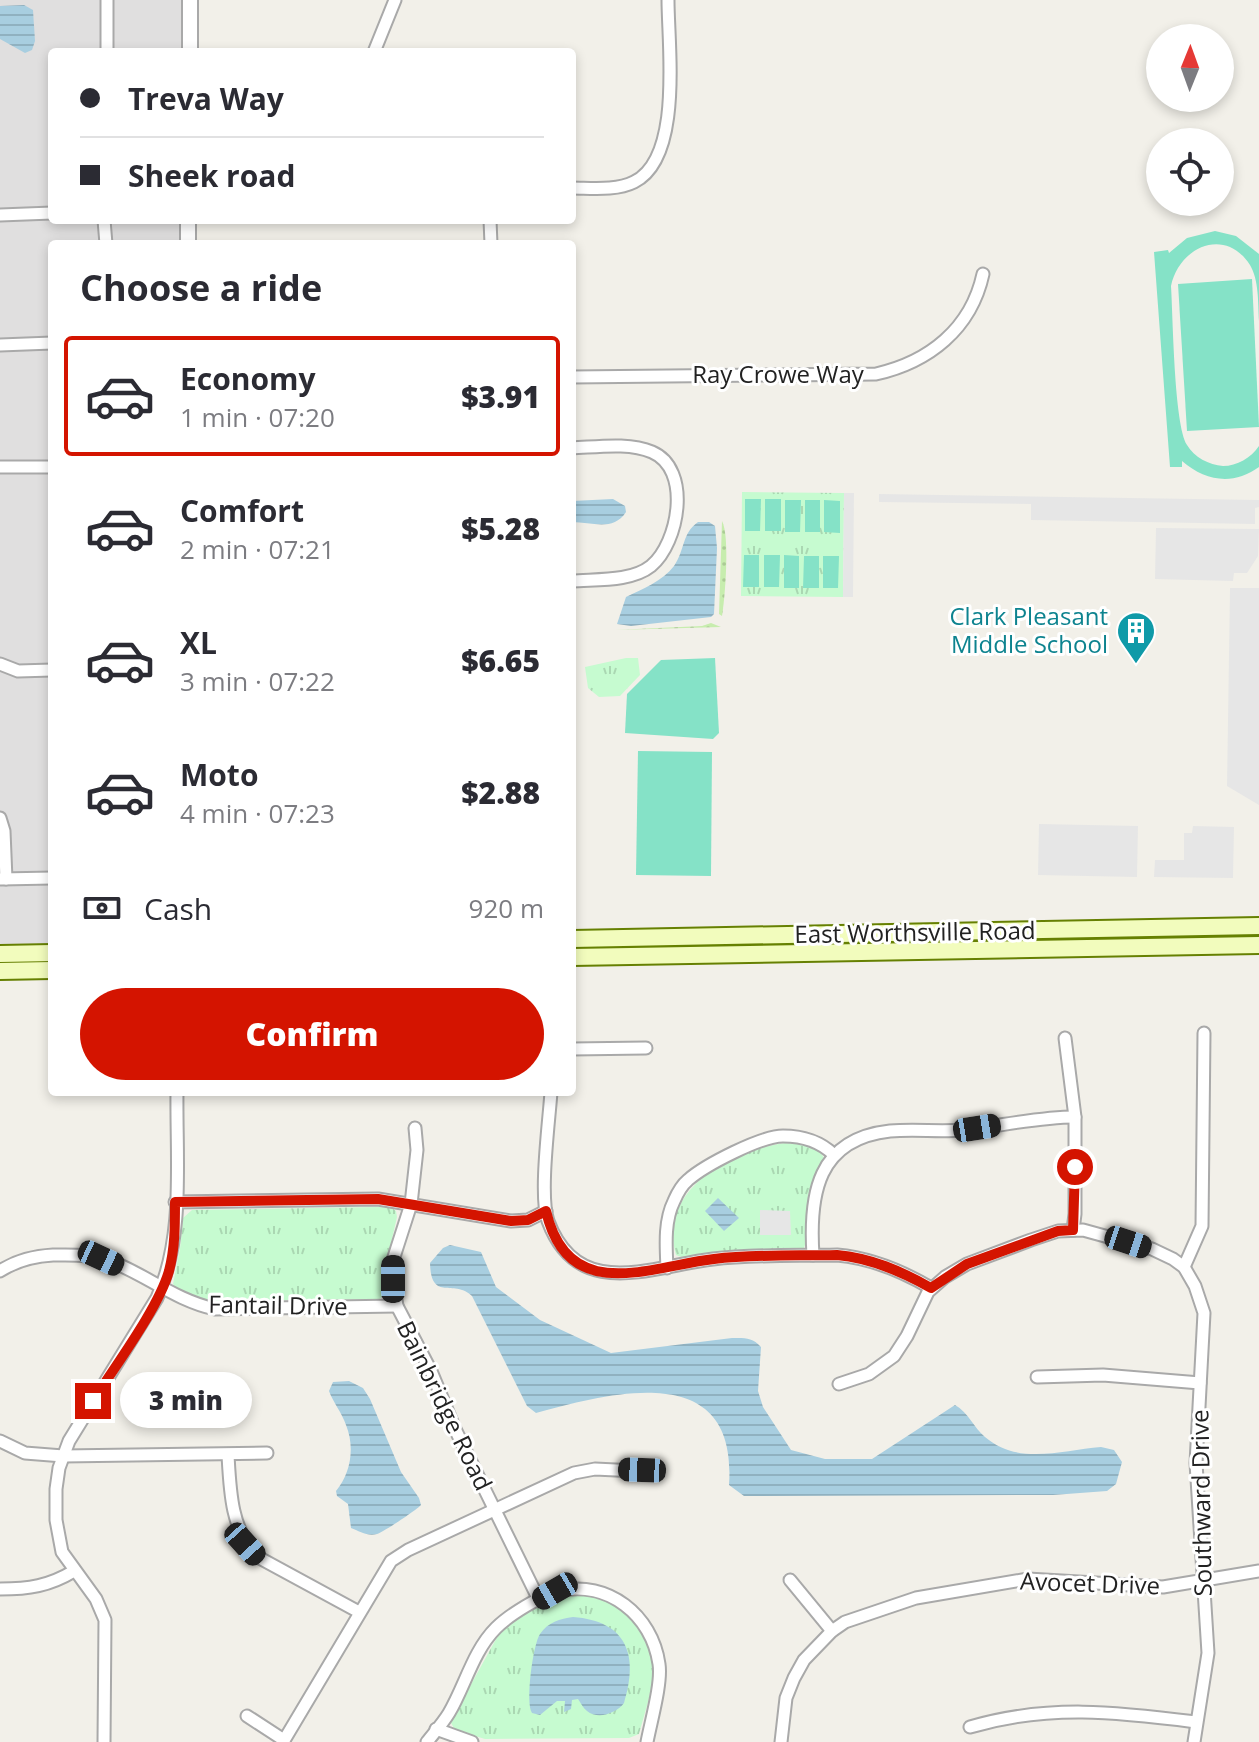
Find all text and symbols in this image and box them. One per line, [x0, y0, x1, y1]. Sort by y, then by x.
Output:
north arrow [1146, 24, 1234, 112]
map controls [1146, 24, 1234, 216]
text: Treva Way [128, 78, 284, 119]
button: locate [1146, 128, 1234, 216]
text: Sheek road [128, 155, 295, 196]
text: Choose a ride [80, 263, 322, 312]
street label: Ray Crowe Way [692, 357, 865, 390]
text: Economy [180, 358, 316, 399]
icon: car [84, 360, 156, 432]
text: $3.91 [461, 376, 540, 417]
text: 1 min · 07:20 [180, 399, 335, 435]
text: Comfort [180, 490, 304, 531]
icon: car [84, 492, 156, 564]
text: $5.28 [461, 508, 540, 549]
text: 2 min · 07:21 [180, 531, 335, 567]
place label: Clark Pleasant Middle School [949, 599, 1108, 660]
building icon: Clark Pleasant Middle School [1115, 610, 1157, 665]
text: XL [180, 622, 217, 663]
icon: car [84, 624, 156, 696]
text: $6.65 [461, 640, 540, 681]
text: 3 min · 07:22 [180, 663, 335, 699]
text: Moto [180, 754, 258, 795]
icon: car [84, 756, 156, 828]
text: $2.88 [461, 772, 540, 813]
text: 4 min · 07:23 [180, 795, 335, 831]
icon: cash [80, 886, 124, 930]
text: Cash [144, 888, 212, 929]
text: 920 m [469, 890, 544, 926]
street label: East Worthsville Road [794, 913, 1036, 950]
button: Confirm [80, 988, 544, 1080]
car [951, 1112, 1003, 1144]
route start [1057, 1149, 1093, 1185]
car [1101, 1223, 1155, 1261]
car [74, 1237, 128, 1279]
car [381, 1255, 405, 1303]
street label: Fantail Drive [208, 1287, 348, 1322]
street label: Bainbridge Road [390, 1315, 501, 1496]
callout: 3 min [121, 1373, 253, 1429]
text: 3 min [149, 1382, 223, 1418]
route end [75, 1383, 111, 1419]
street label: Southward Drive [1182, 1409, 1219, 1597]
car [618, 1457, 666, 1483]
car [220, 1518, 270, 1570]
street label: Avocet Drive [1019, 1564, 1161, 1601]
car [528, 1569, 582, 1613]

